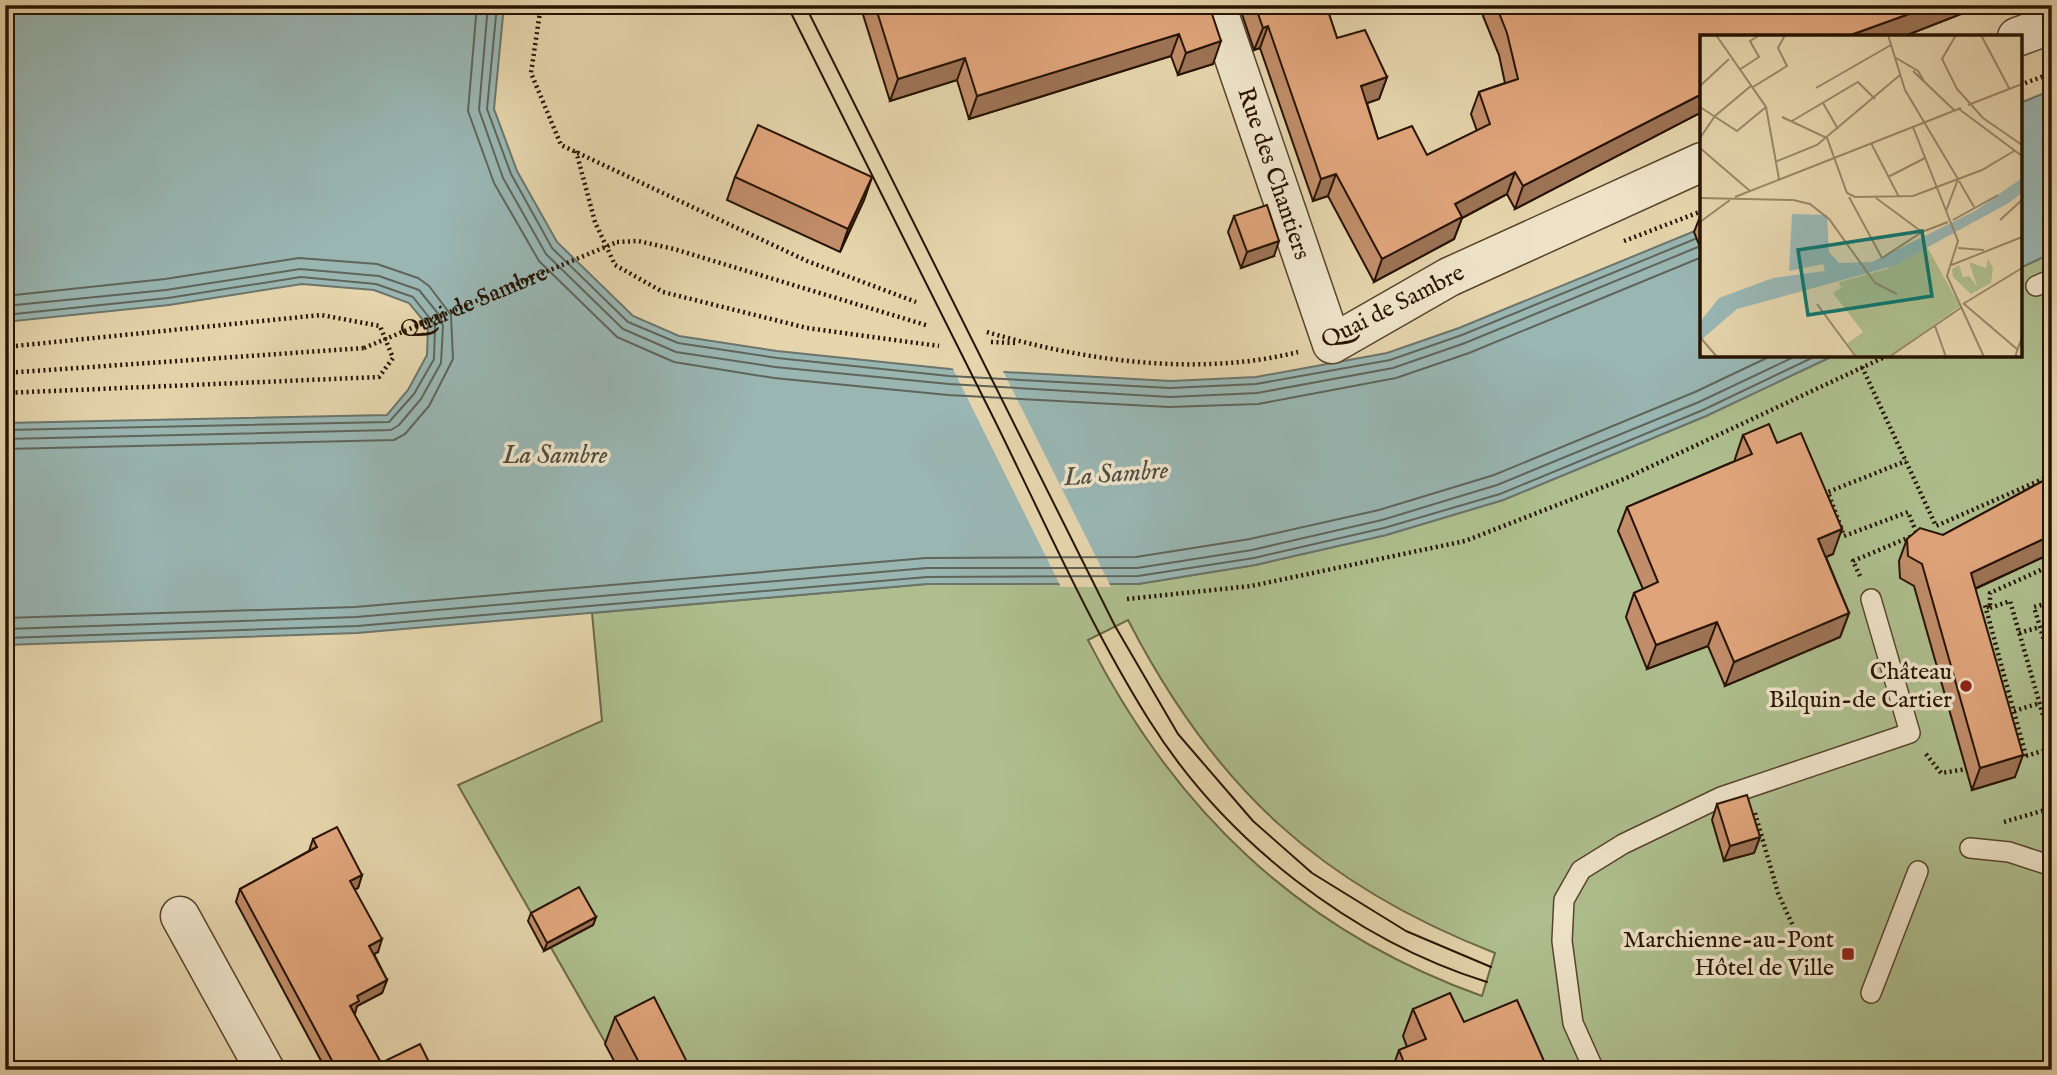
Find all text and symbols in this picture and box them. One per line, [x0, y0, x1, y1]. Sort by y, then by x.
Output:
inset map [1700, 35, 2022, 357]
street label: Rue des Chantiers [1230, 83, 1317, 264]
street label: Quai de Sambre [395, 257, 552, 347]
street label: Quai de Sambre [1316, 258, 1470, 356]
water label: La Sambre [502, 439, 608, 472]
water label: La Sambre [1062, 454, 1170, 494]
place label: Château Bilquin-de Cartier [1769, 657, 1952, 716]
marker: Château Bilquin-de Cartier [1958, 678, 1974, 694]
place label: Marchienne-au-Pont Hôtel de Ville [1623, 925, 1834, 984]
marker: Marchienne-au-Pont Hôtel de Ville [1840, 946, 1856, 962]

